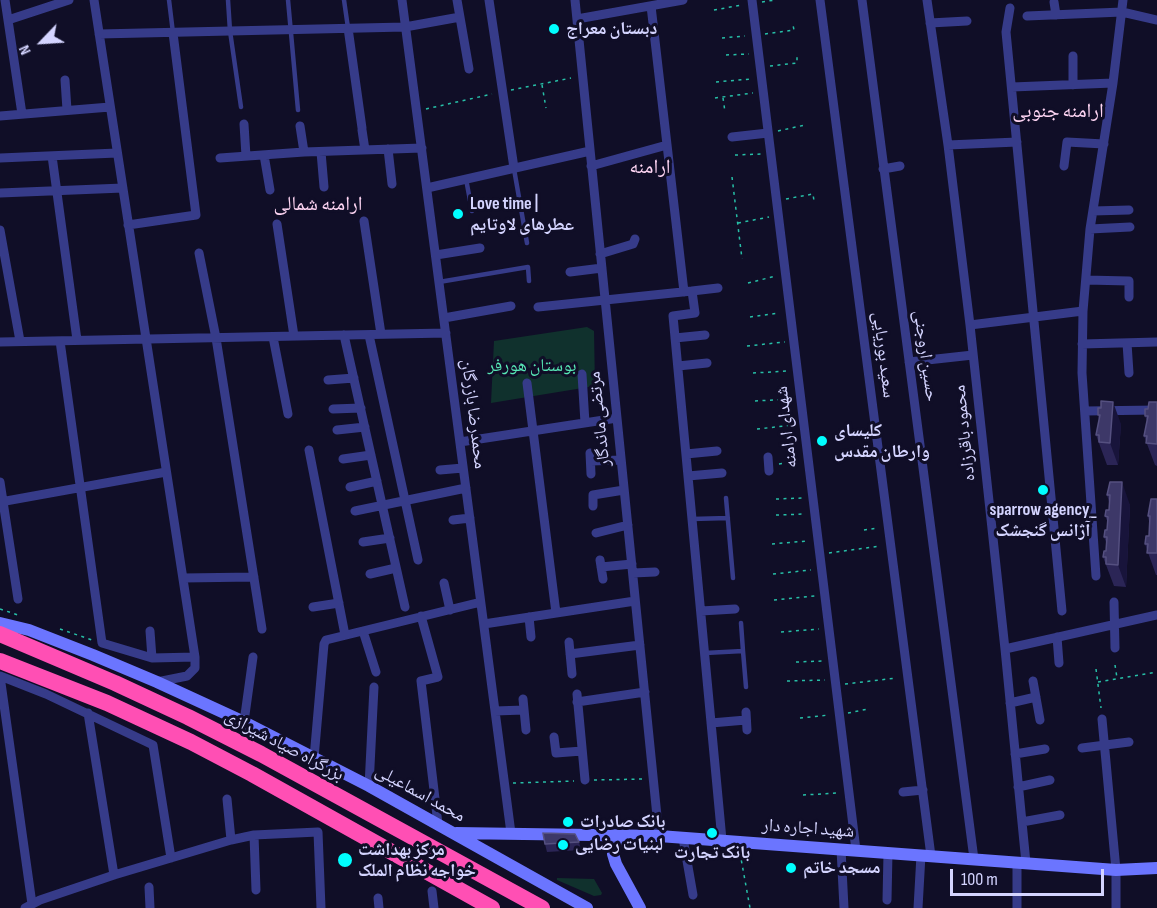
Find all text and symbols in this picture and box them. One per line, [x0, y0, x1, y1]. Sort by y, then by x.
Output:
north arrow [12, 12, 72, 72]
place label: دبستان معراج [566, 18, 657, 40]
marker: دبستان معراج [547, 22, 561, 36]
text: N [15, 42, 36, 58]
district label: ارامنه جنوبی [1012, 100, 1104, 124]
district label: ارامنه [629, 156, 671, 180]
district label: ارامنه شمالی [274, 193, 362, 217]
place label: Love time | عطرهای لاوتایم [470, 193, 574, 236]
marker: Love time | عطرهای لاوتایم [451, 207, 465, 221]
street label: حسین اروجنی [908, 309, 942, 403]
street label: سعید بوریایی [867, 311, 899, 399]
park label: بوستان هورفر [487, 355, 577, 377]
street label: محمدرضا بازرگان [456, 358, 490, 470]
street label: مرتضی ماندگار [584, 370, 616, 468]
street label: محمود باقرزاده [949, 384, 981, 482]
street label: شهدای ارامنه [771, 385, 803, 469]
place label: کلیسای وارطان مقدس [834, 420, 930, 462]
marker: کلیسای وارطان مقدس [815, 434, 829, 448]
marker: sparrow agency_ آژانس گنجشک [1036, 483, 1050, 497]
place label: sparrow agency_ آژانس گنجشک [990, 499, 1096, 542]
street label: بزرگراه صیاد شیرازی [221, 706, 347, 786]
street label: محمد اسماعیلی [371, 760, 469, 828]
place label: بانک صادرات [580, 811, 665, 833]
marker: بانک صادرات [561, 815, 575, 829]
street label: شهید اجاره دار [761, 815, 855, 843]
marker: بانک تجارت [705, 826, 719, 840]
place label: لبنیات رضایی [575, 834, 663, 856]
marker: لبنیات رضایی [556, 838, 570, 852]
place label: مرکز بهداشت خواجه نظام الملک [358, 839, 476, 882]
place label: بانک تجارت [674, 842, 750, 864]
marker: مرکز بهداشت خواجه نظام الملک [336, 851, 354, 869]
place label: مسجد خاتم [803, 857, 880, 879]
scale bar [953, 857, 1108, 895]
marker: مسجد خاتم [784, 861, 798, 875]
text: 100 m [961, 869, 998, 890]

